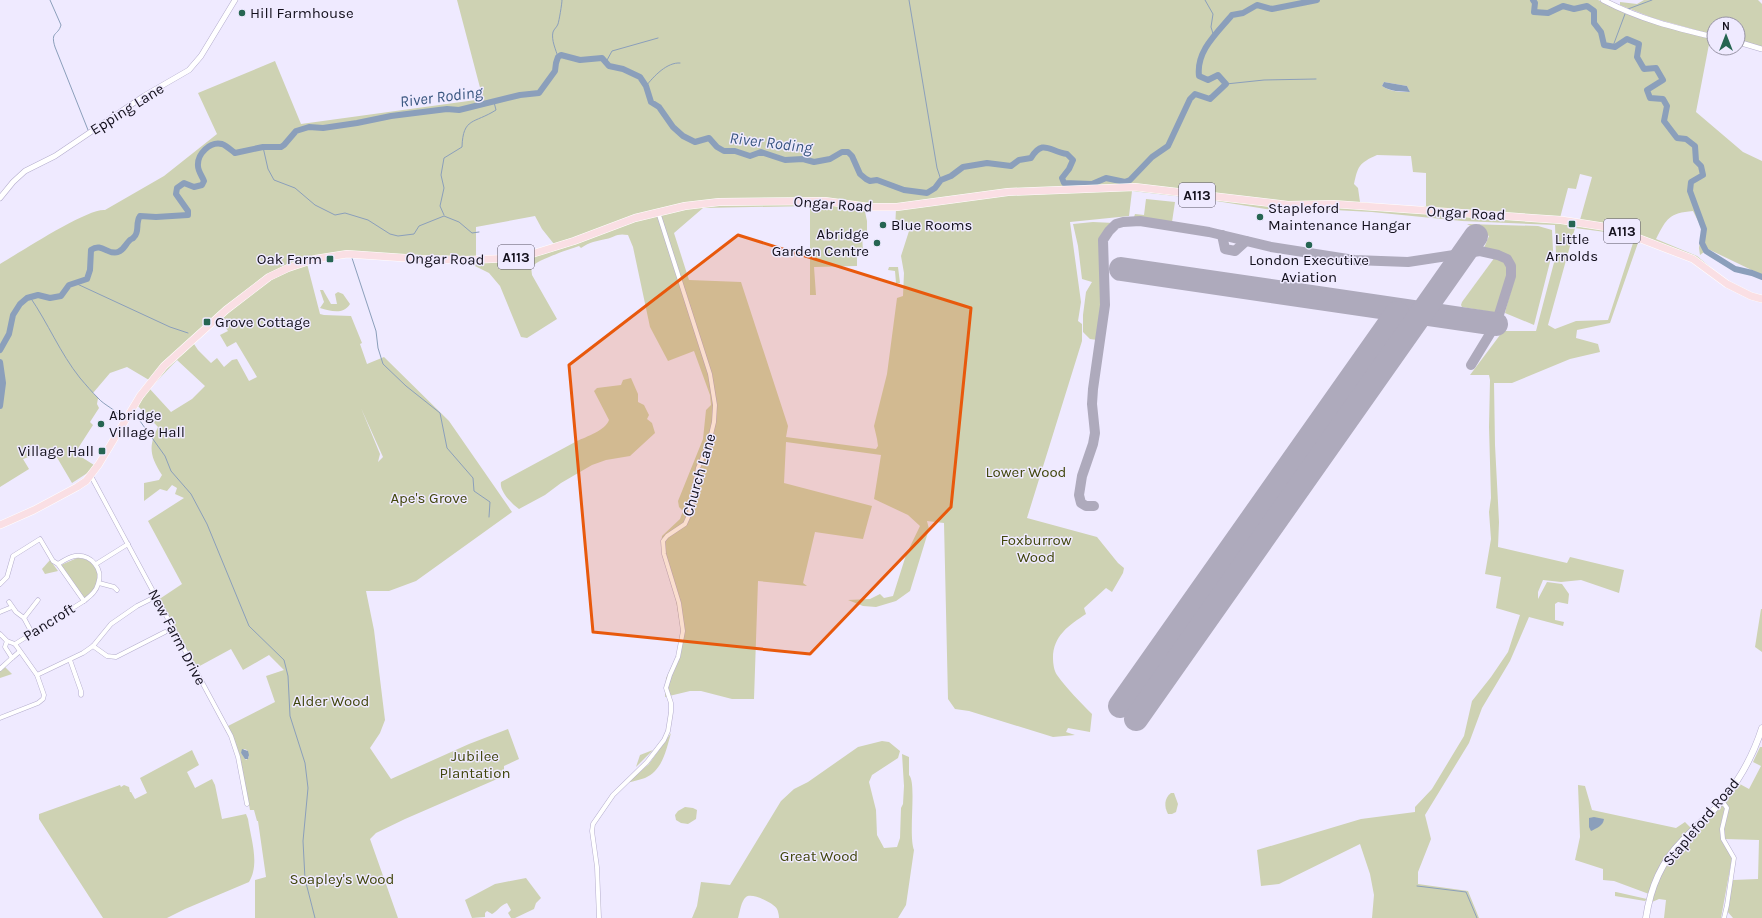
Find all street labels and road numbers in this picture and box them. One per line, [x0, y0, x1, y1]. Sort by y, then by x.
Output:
street label: Epping Lane [87, 79, 167, 139]
road number: A113 [1179, 183, 1215, 207]
street label: Ongar Road [793, 192, 873, 216]
street label: Ongar Road [1426, 202, 1506, 224]
road number: A113 [1604, 219, 1640, 243]
road number: A113 [498, 245, 534, 269]
street label: Ongar Road [405, 249, 485, 269]
street label: Church Lane [679, 432, 719, 518]
street label: New Farm Drive [144, 586, 210, 688]
street label: Pancroft [20, 599, 79, 645]
street label: Stapleford Road [1659, 774, 1743, 870]

